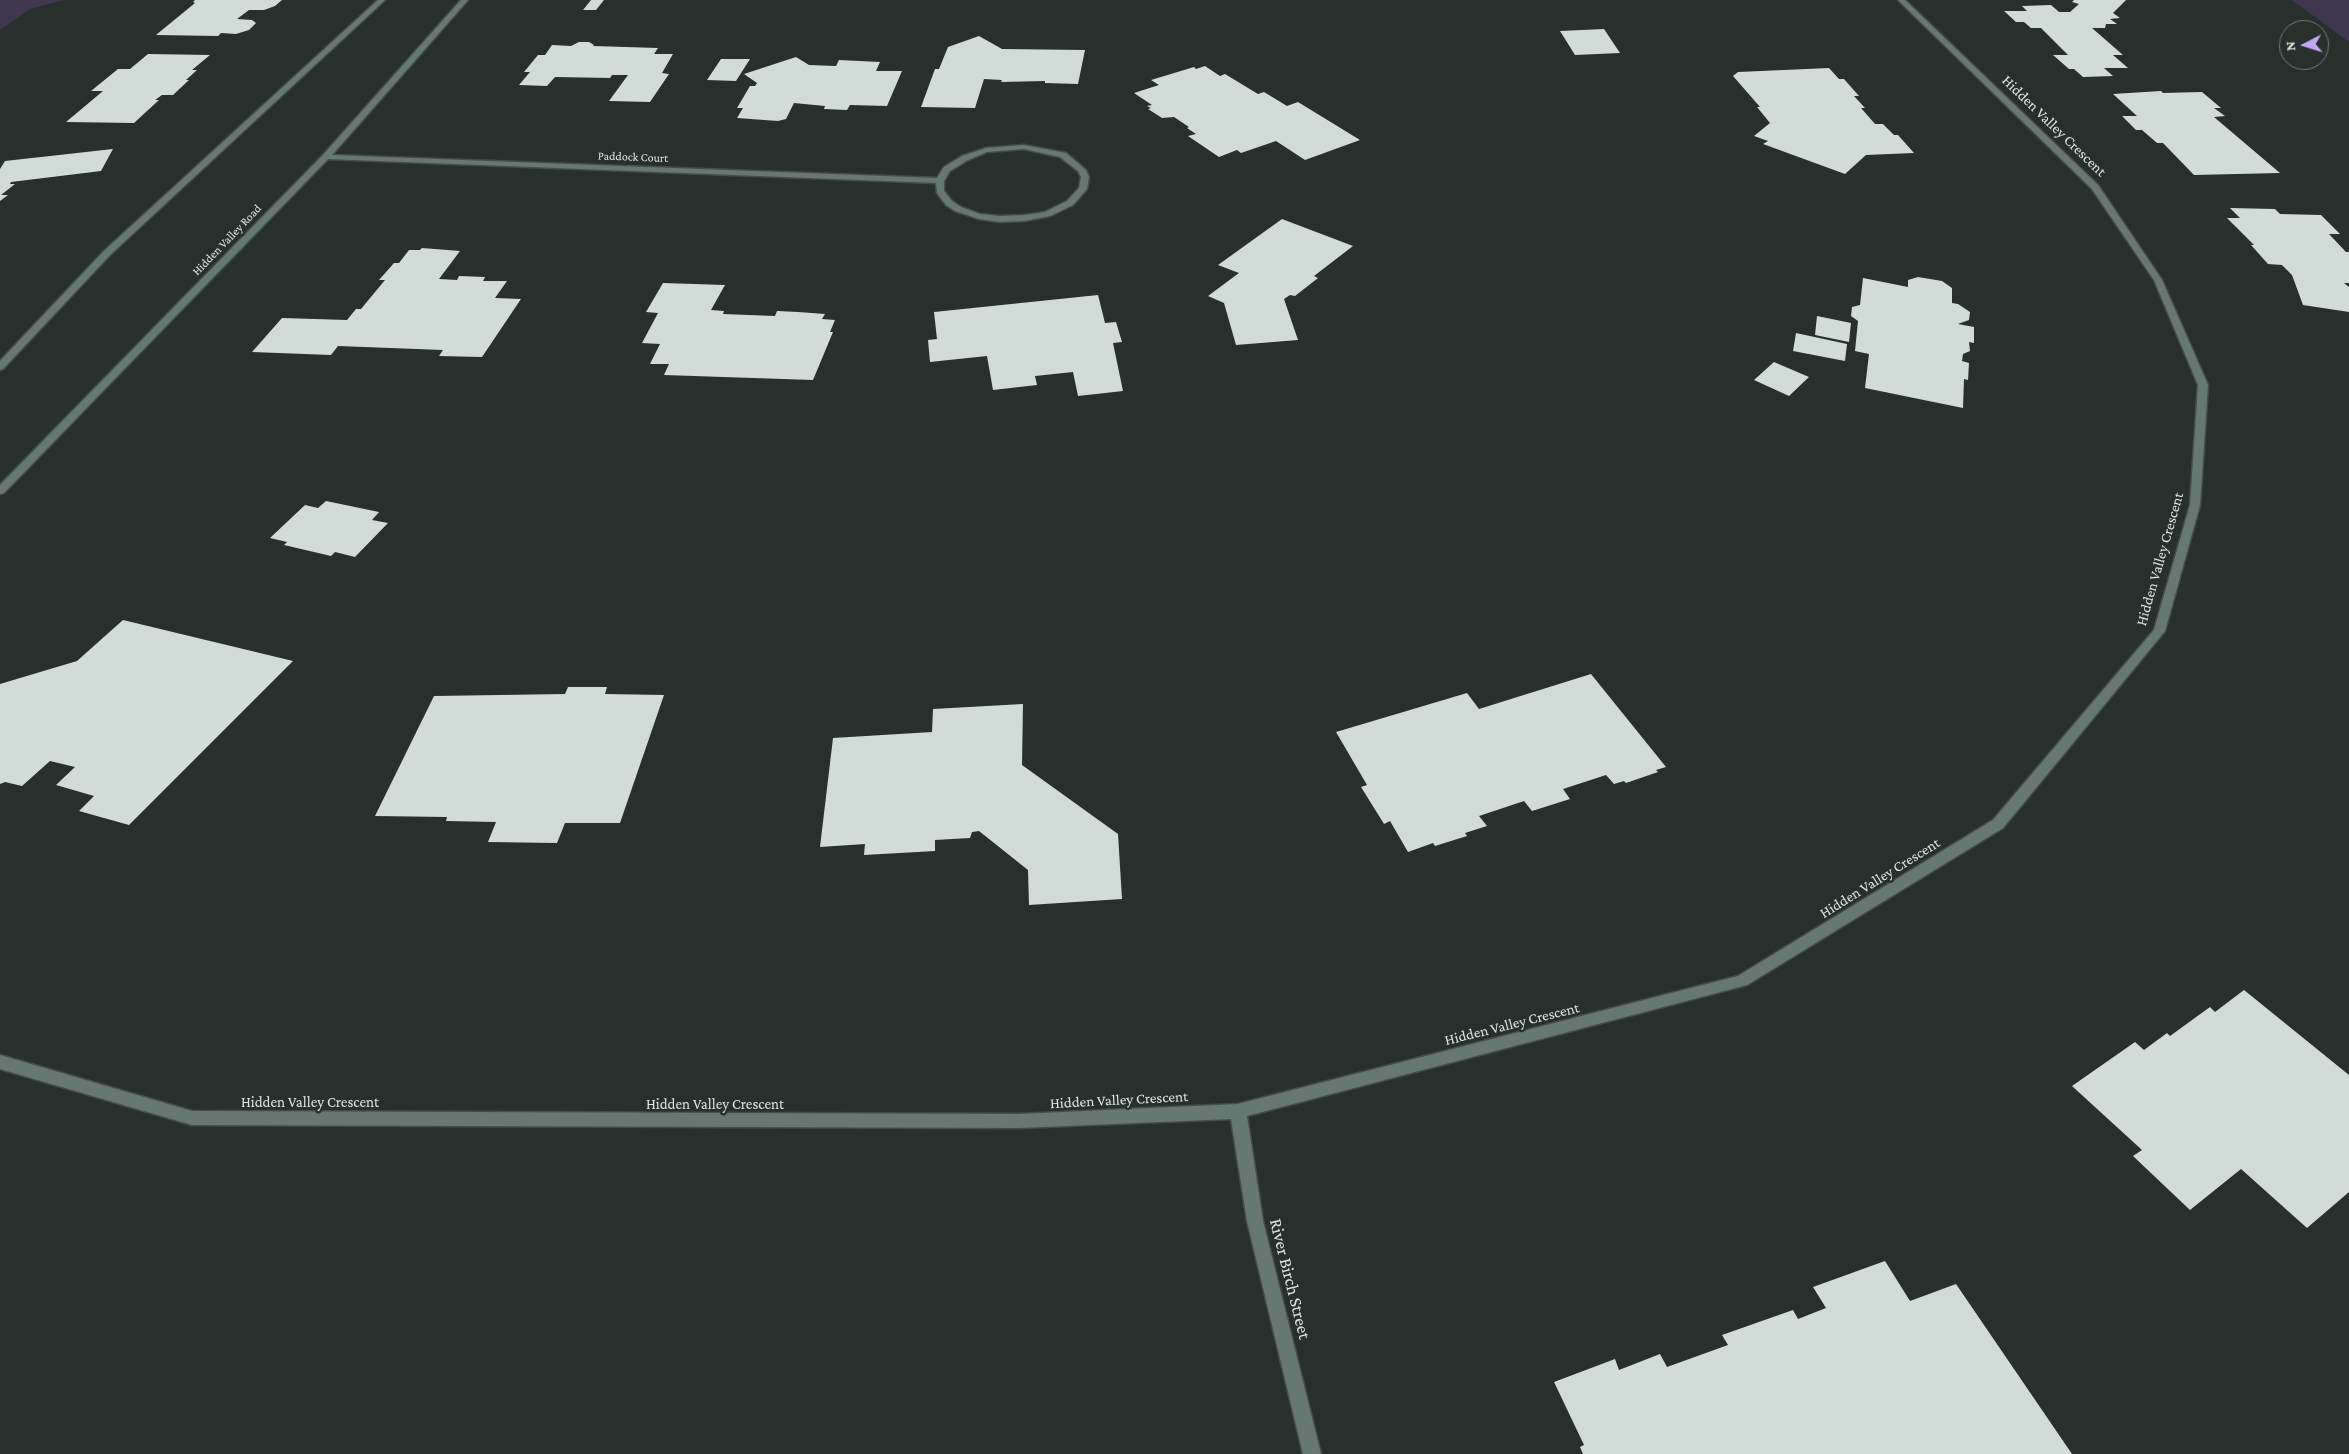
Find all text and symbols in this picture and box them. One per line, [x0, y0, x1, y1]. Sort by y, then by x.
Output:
north arrow [2279, 20, 2329, 70]
text: N [2282, 41, 2298, 52]
street label: Hidden Valley Crescent [1998, 72, 2110, 180]
street label: Paddock Court [598, 149, 668, 165]
street label: Hidden Valley Road [189, 201, 265, 279]
street label: Hidden Valley Crescent [2132, 490, 2188, 628]
street label: Hidden Valley Crescent [1817, 834, 1943, 922]
street label: Hidden Valley Crescent [1443, 999, 1581, 1049]
street label: Hidden Valley Crescent [1050, 1087, 1188, 1113]
street label: Hidden Valley Crescent [241, 1093, 379, 1111]
street label: Hidden Valley Crescent [646, 1095, 784, 1113]
street label: River Birch Street [1265, 1216, 1315, 1342]

